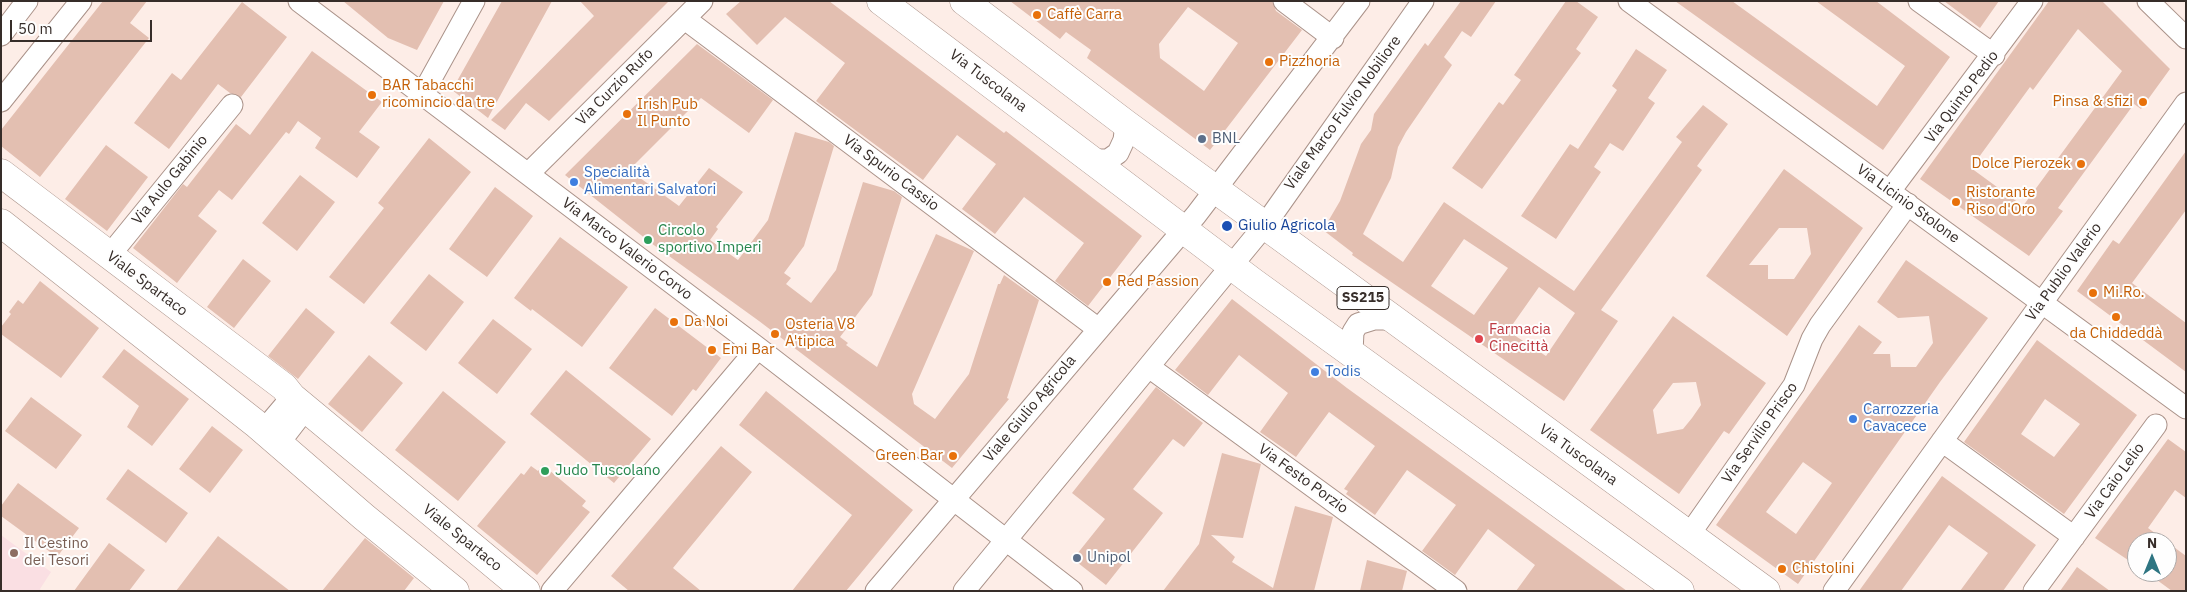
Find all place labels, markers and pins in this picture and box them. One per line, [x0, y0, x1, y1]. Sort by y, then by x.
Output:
place label: Caffè Carra [1047, 6, 1122, 24]
marker: Caffè Carra [1031, 9, 1043, 21]
place label: Pizzhoria [1279, 53, 1340, 71]
marker: Pizzhoria [1263, 56, 1275, 68]
place label: BAR Tabacchi ricomincio da tre [382, 77, 495, 112]
marker: BAR Tabacchi ricomincio da tre [366, 89, 378, 101]
place label: Pinsa & sfizi [2052, 93, 2133, 111]
place label: Irish Pub Il Punto [637, 96, 698, 131]
marker: Pinsa & sfizi [2137, 96, 2149, 108]
marker: Irish Pub Il Punto [621, 108, 633, 120]
place label: BNL [1212, 130, 1240, 148]
marker: BNL [1196, 133, 1208, 145]
place label: Dolce Pierozek [1971, 155, 2071, 173]
marker: Dolce Pierozek [2075, 158, 2087, 170]
place label: Specialità Alimentari Salvatori [584, 164, 716, 199]
marker: Specialità Alimentari Salvatori [568, 176, 580, 188]
place label: Ristorante Riso d'Oro [1966, 184, 2036, 219]
marker: Ristorante Riso d'Oro [1950, 196, 1962, 208]
place label: Giulio Agricola [1238, 217, 1335, 235]
marker: Giulio Agricola [1220, 219, 1234, 233]
place label: Circolo sportivo Imperi [658, 222, 761, 257]
marker: Circolo sportivo Imperi [642, 234, 654, 246]
place label: Red Passion [1117, 273, 1199, 291]
marker: Red Passion [1101, 276, 1113, 288]
place label: Mi.Ro. [2103, 284, 2145, 302]
marker: Mi.Ro. [2087, 287, 2099, 299]
marker: da Chiddeddà [2110, 311, 2122, 323]
place label: Da Noi [684, 313, 728, 331]
marker: Da Noi [668, 316, 680, 328]
place label: Osteria V8 A'tipica [785, 316, 855, 351]
place label: Farmacia Cinecittà [1489, 321, 1551, 356]
place label: da Chiddeddà [2070, 325, 2162, 343]
marker: Osteria V8 A'tipica [769, 328, 781, 340]
marker: Farmacia Cinecittà [1473, 333, 1485, 345]
place label: Emi Bar [722, 341, 774, 359]
marker: Emi Bar [706, 344, 718, 356]
place label: Todis [1325, 363, 1361, 381]
marker: Todis [1309, 366, 1321, 378]
place label: Carrozzeria Cavacece [1863, 401, 1939, 436]
marker: Carrozzeria Cavacece [1847, 413, 1859, 425]
place label: Green Bar [875, 447, 943, 465]
marker: Green Bar [947, 450, 959, 462]
place label: Judo Tuscolano [555, 462, 660, 480]
marker: Judo Tuscolano [539, 465, 551, 477]
place label: Il Cestino dei Tesori [24, 535, 89, 570]
marker: Il Cestino dei Tesori [8, 547, 20, 559]
place label: Unipol [1087, 549, 1131, 567]
marker: Unipol [1071, 552, 1083, 564]
place label: Chistolini [1792, 560, 1854, 578]
marker: Chistolini [1776, 563, 1788, 575]

